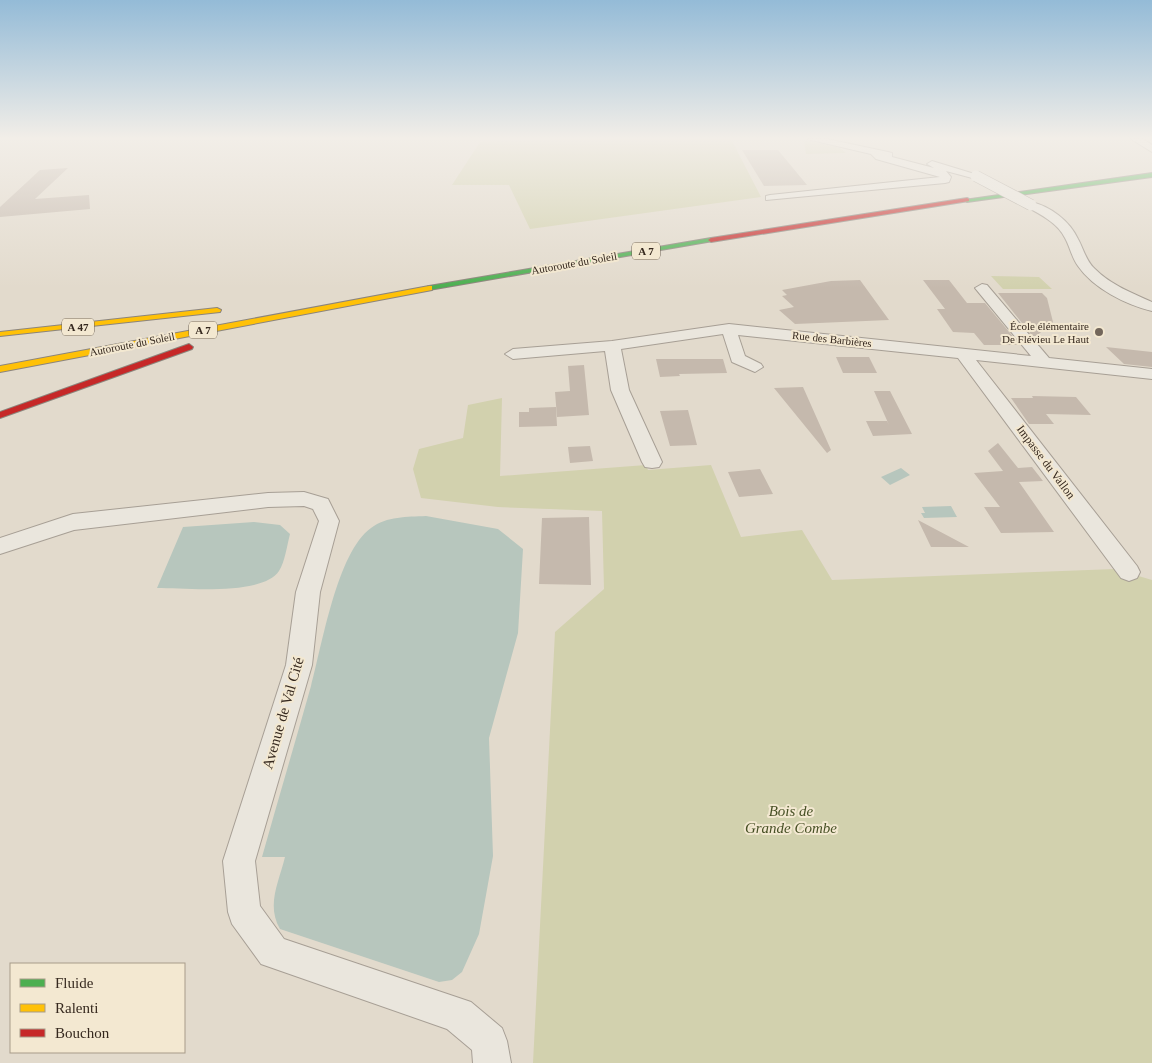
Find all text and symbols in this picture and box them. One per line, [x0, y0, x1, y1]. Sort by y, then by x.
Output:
road number: A 7 [632, 242, 660, 260]
street label: Autoroute du Soleil [530, 250, 618, 276]
road number: A 47 [62, 318, 94, 336]
place label: École élémentaire De Flévieu Le Haut [1002, 320, 1089, 345]
road number: A 7 [189, 322, 217, 338]
marker: École élémentaire De Flévieu Le Haut [1093, 326, 1105, 338]
street label: Rue des Barbières [792, 329, 872, 349]
street label: Autoroute du Soleil [88, 330, 176, 358]
street label: Impasse du Vallon [1014, 422, 1078, 502]
street label: Avenue de Val Cité [259, 655, 307, 771]
park label: Bois de Grande Combe [745, 803, 837, 836]
legend [10, 963, 185, 1053]
text: Fluide [55, 975, 94, 991]
text: Ralenti [55, 1000, 98, 1016]
text: Bouchon [55, 1025, 110, 1041]

